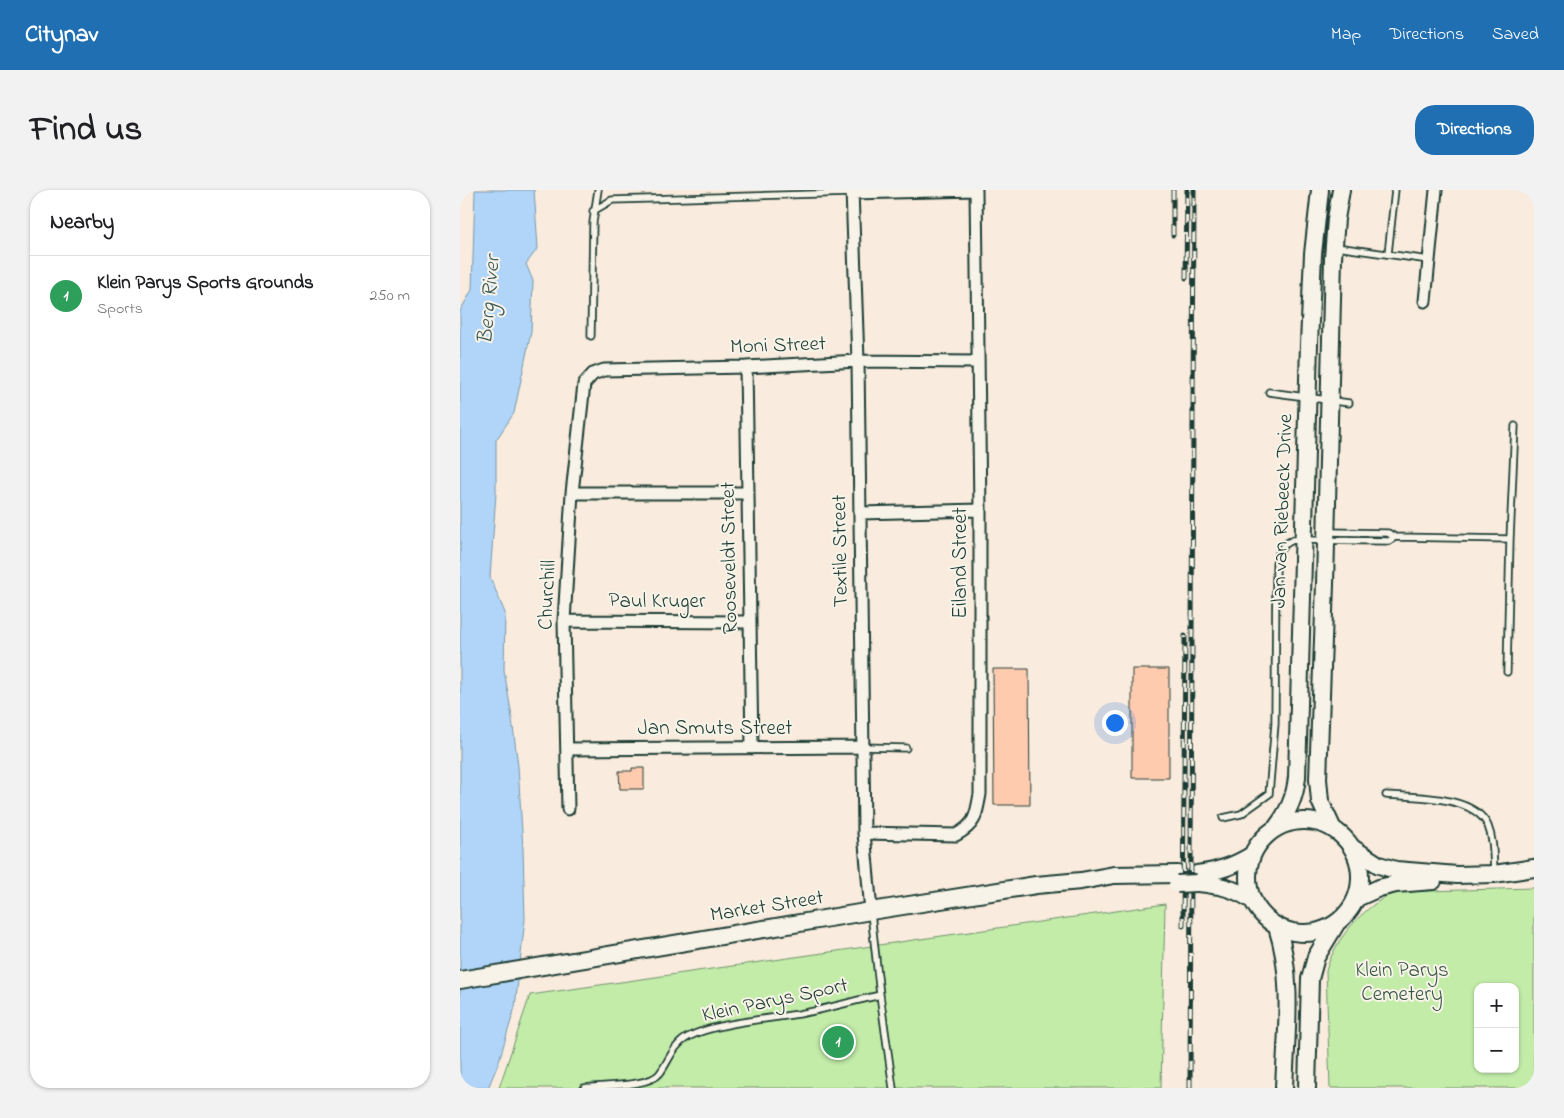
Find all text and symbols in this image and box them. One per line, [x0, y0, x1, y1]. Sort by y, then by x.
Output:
text: Citynav [25, 18, 98, 53]
text: Map [1331, 22, 1361, 48]
text: Directions [1389, 22, 1464, 48]
text: Saved [1492, 22, 1539, 48]
text: Find us [30, 105, 142, 156]
button: Directions [1415, 105, 1534, 155]
text: Nearby [50, 208, 114, 238]
water label: Berg River [470, 251, 510, 346]
text: Klein Parys Sports Grounds [97, 270, 314, 297]
text: 1 [63, 284, 69, 308]
text: 250 m [370, 284, 410, 308]
text: Sports [97, 297, 143, 321]
street label: Moni Street [730, 329, 826, 363]
street label: Jan van Riebeeck Drive [1265, 413, 1301, 609]
street label: Rooseveldt Street [714, 482, 746, 634]
street label: Textile Street [825, 494, 857, 608]
street label: Eiland Street [946, 507, 976, 619]
street label: Churchill [531, 559, 565, 631]
street label: Paul Kruger [609, 587, 706, 619]
your location [1102, 710, 1128, 736]
street label: Jan Smuts Street [638, 714, 792, 744]
street label: Market Street [708, 883, 826, 931]
park label: Klein Parys Cemetery [1355, 956, 1449, 1012]
street label: Klein Parys Sport [699, 971, 851, 1033]
map controls [1474, 983, 1519, 1073]
button: + [1474, 983, 1519, 1028]
pin: 1 [822, 1023, 854, 1061]
button: − [1474, 1028, 1519, 1073]

